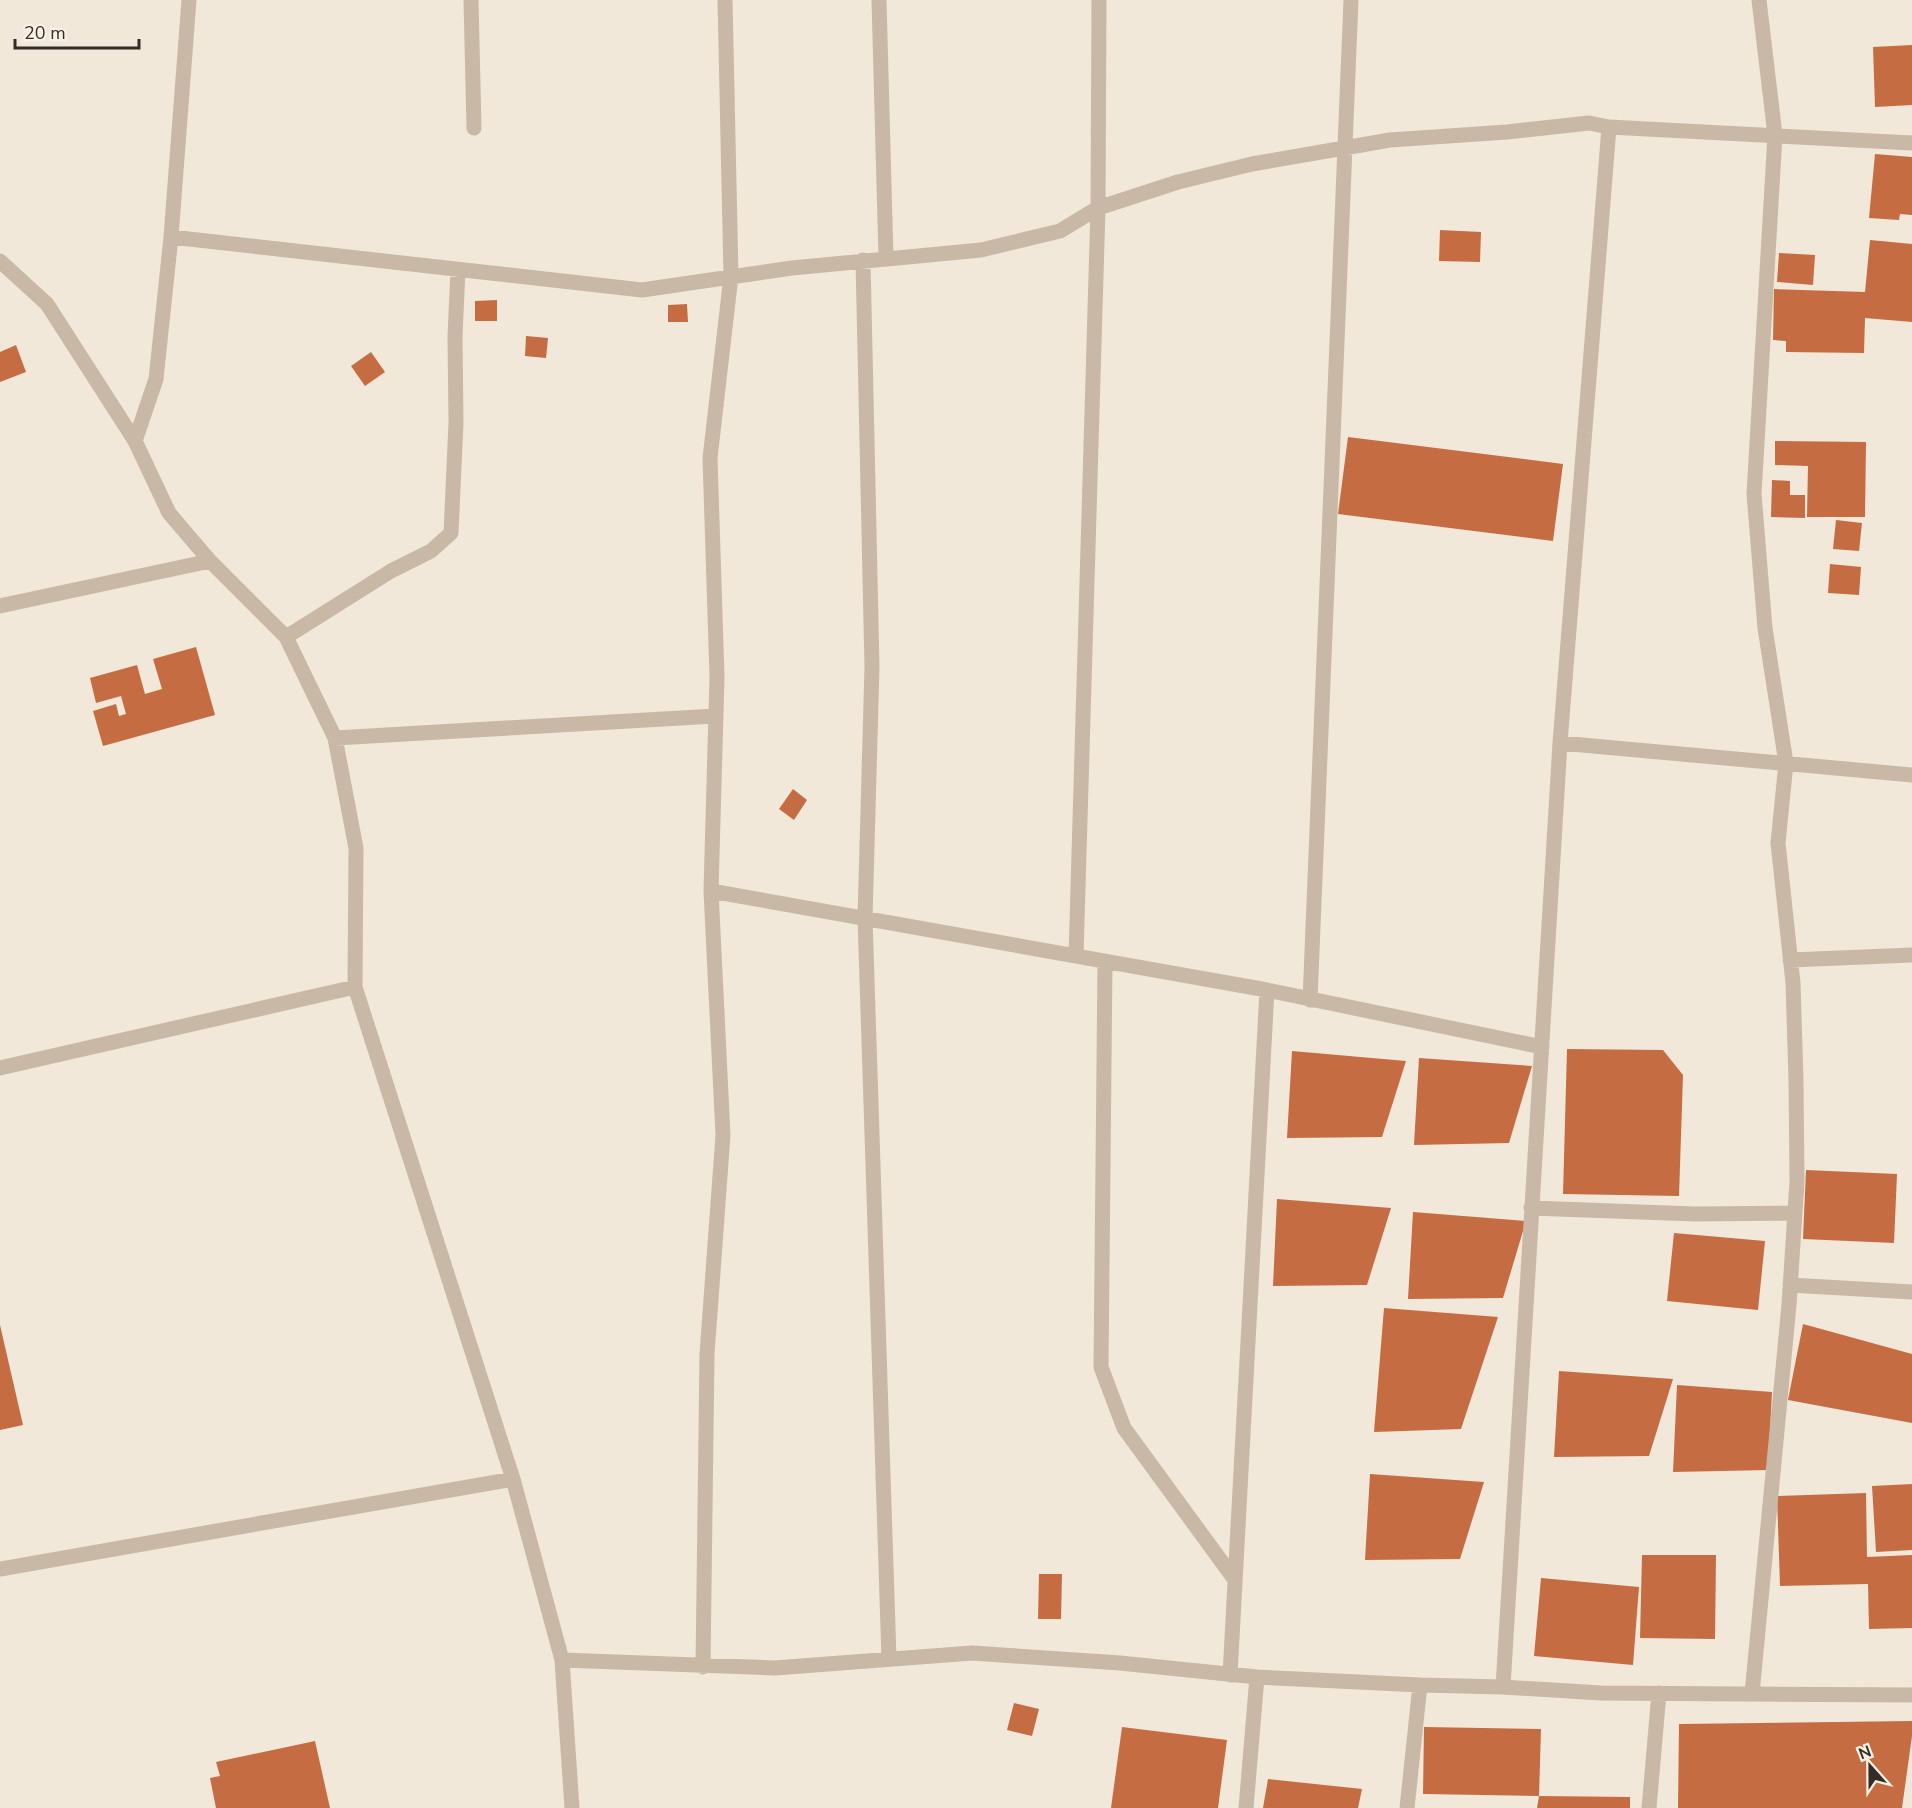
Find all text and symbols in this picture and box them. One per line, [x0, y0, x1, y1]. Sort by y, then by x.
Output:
scale bar [15, 12, 140, 50]
text: 20 m [24, 21, 66, 45]
north arrow [1840, 1736, 1900, 1796]
text: N [1855, 1741, 1875, 1765]

